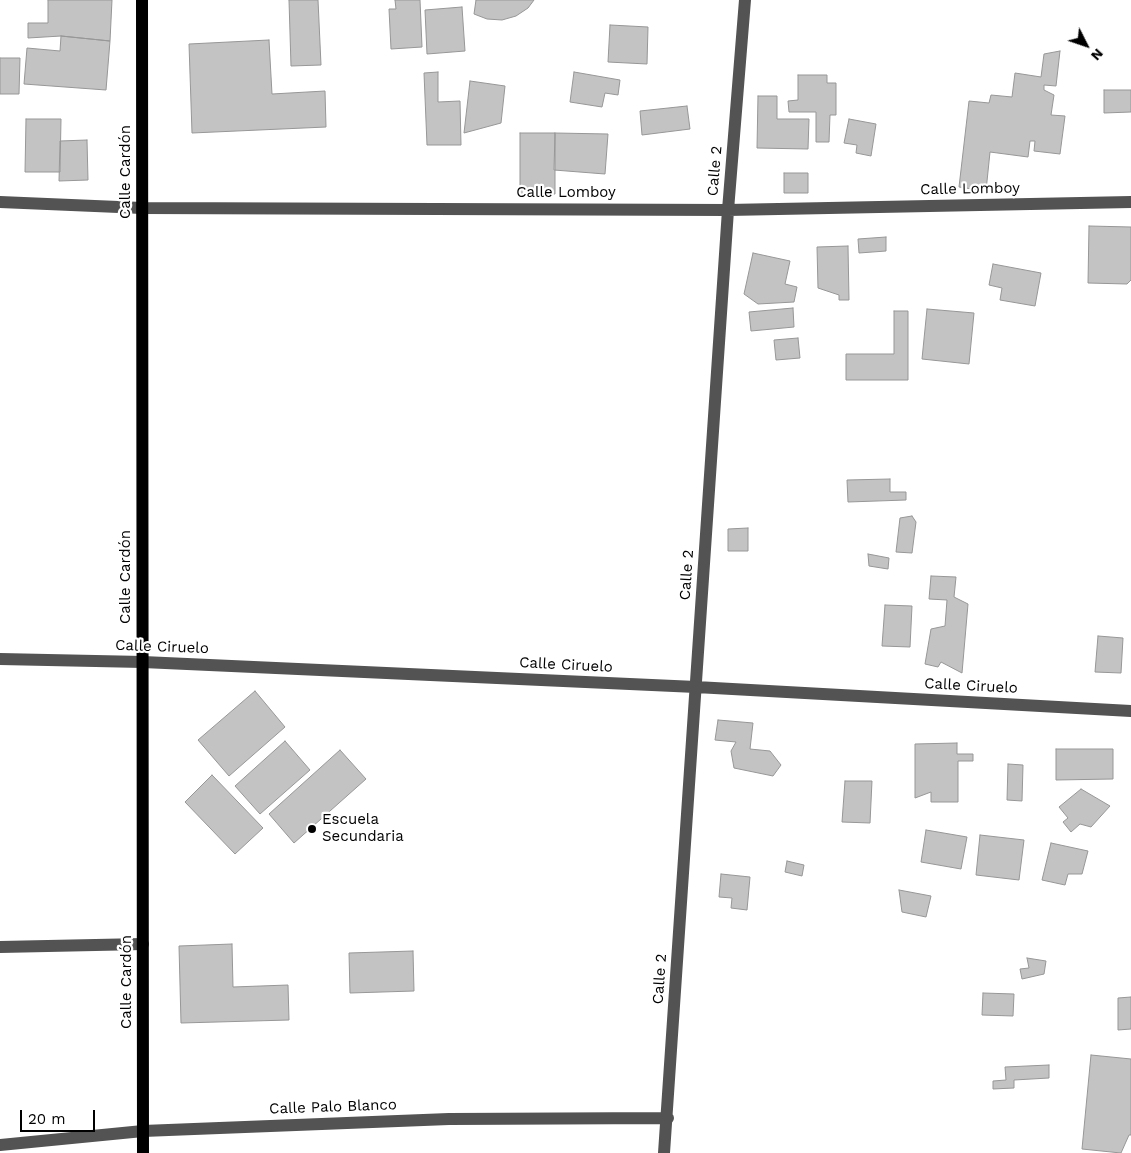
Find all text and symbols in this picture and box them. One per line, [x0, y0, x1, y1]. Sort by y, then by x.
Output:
north arrow [1061, 20, 1111, 70]
text: N [1088, 46, 1107, 64]
street label: Calle Cardón [117, 125, 135, 219]
street label: Calle 2 [704, 145, 726, 197]
street label: Calle Lomboy [920, 179, 1020, 199]
street label: Calle Lomboy [516, 184, 616, 202]
street label: Calle Cardón [117, 530, 135, 624]
street label: Calle 2 [676, 549, 698, 601]
street label: Calle Ciruelo [115, 636, 209, 658]
street label: Calle Ciruelo [519, 654, 613, 676]
street label: Calle Ciruelo [924, 675, 1018, 697]
place label: Escuela Secundaria [322, 811, 404, 846]
marker: Escuela Secundaria [306, 823, 318, 835]
street label: Calle Cardón [118, 935, 136, 1029]
street label: Calle 2 [649, 953, 671, 1005]
street label: Calle Palo Blanco [269, 1096, 397, 1118]
scale bar [22, 1100, 98, 1132]
text: 20 m [28, 1110, 66, 1128]

